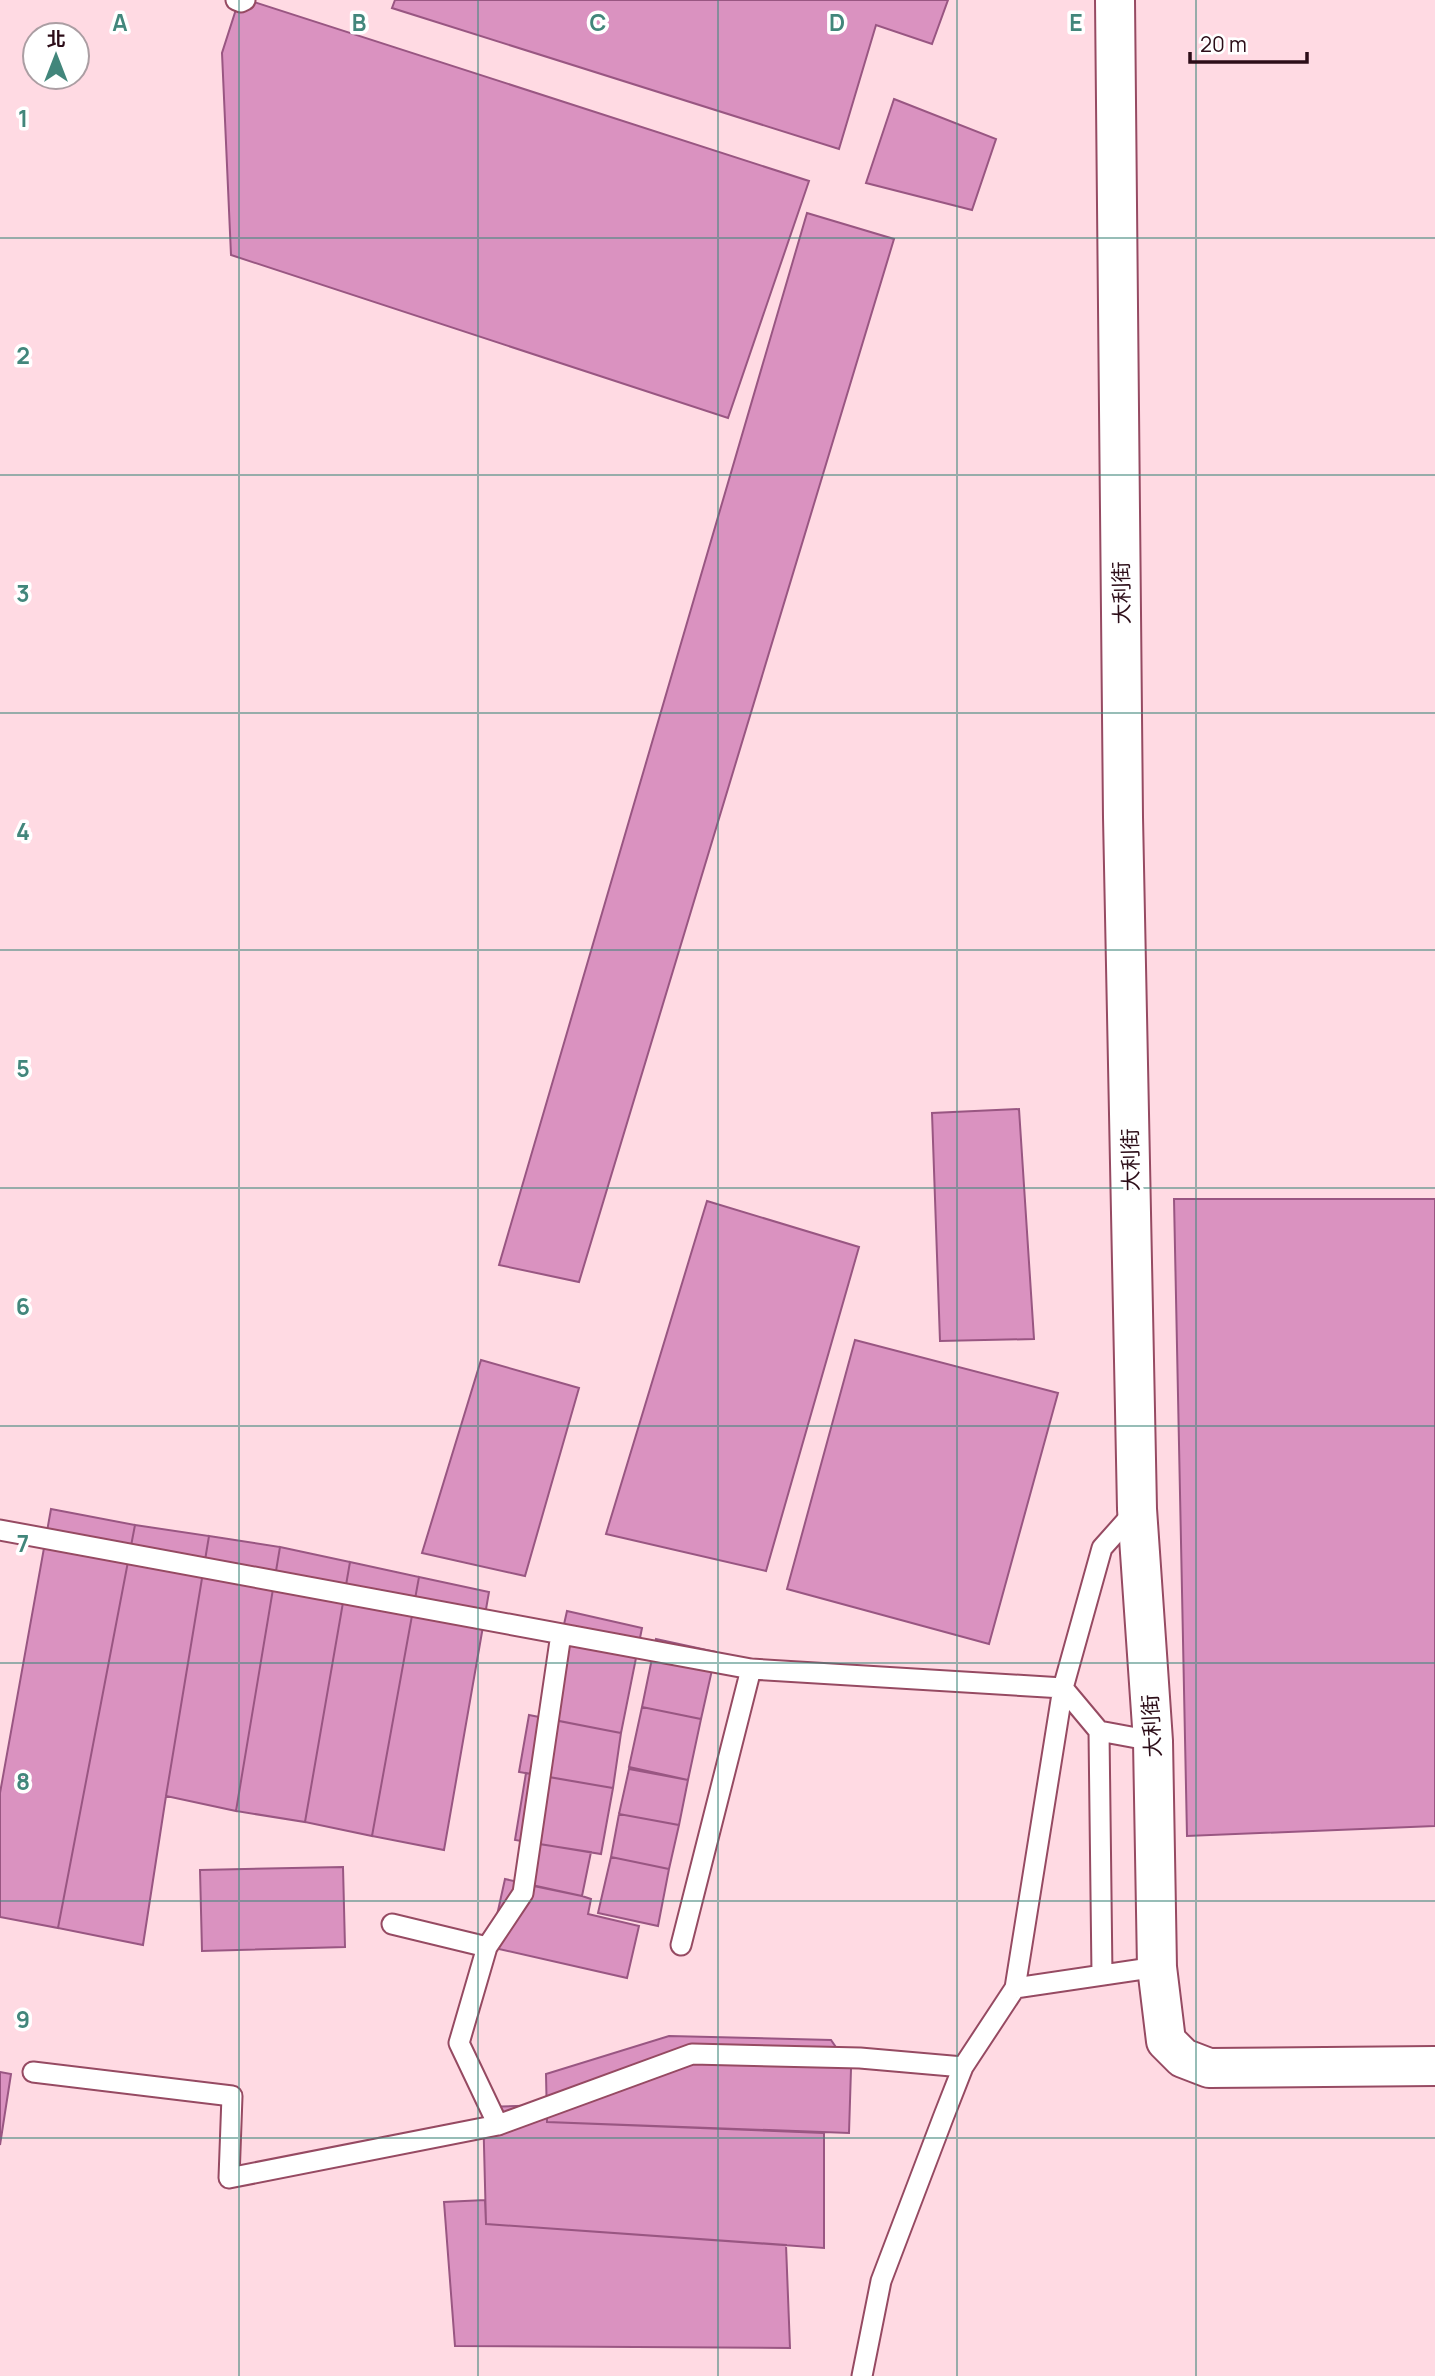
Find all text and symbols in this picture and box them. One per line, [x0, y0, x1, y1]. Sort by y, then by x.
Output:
text: A [112, 6, 128, 38]
text: B [352, 6, 366, 38]
text: C [590, 6, 607, 38]
text: D [829, 6, 845, 38]
text: E [1069, 6, 1083, 38]
north arrow [21, 21, 91, 91]
scale bar [1190, 21, 1307, 65]
text: 北 [46, 26, 66, 52]
text: 20 m [1200, 30, 1247, 58]
text: 1 [18, 102, 28, 134]
text: 2 [16, 339, 30, 371]
street label: 大利街 [1106, 561, 1136, 625]
text: 3 [16, 577, 30, 609]
text: 4 [16, 815, 30, 847]
text: 5 [16, 1052, 30, 1084]
street label: 大利街 [1115, 1128, 1145, 1192]
text: 6 [16, 1290, 30, 1322]
text: 7 [17, 1527, 29, 1559]
street label: 大利街 [1135, 1694, 1167, 1758]
text: 8 [16, 1765, 30, 1797]
text: 9 [16, 2003, 30, 2035]

